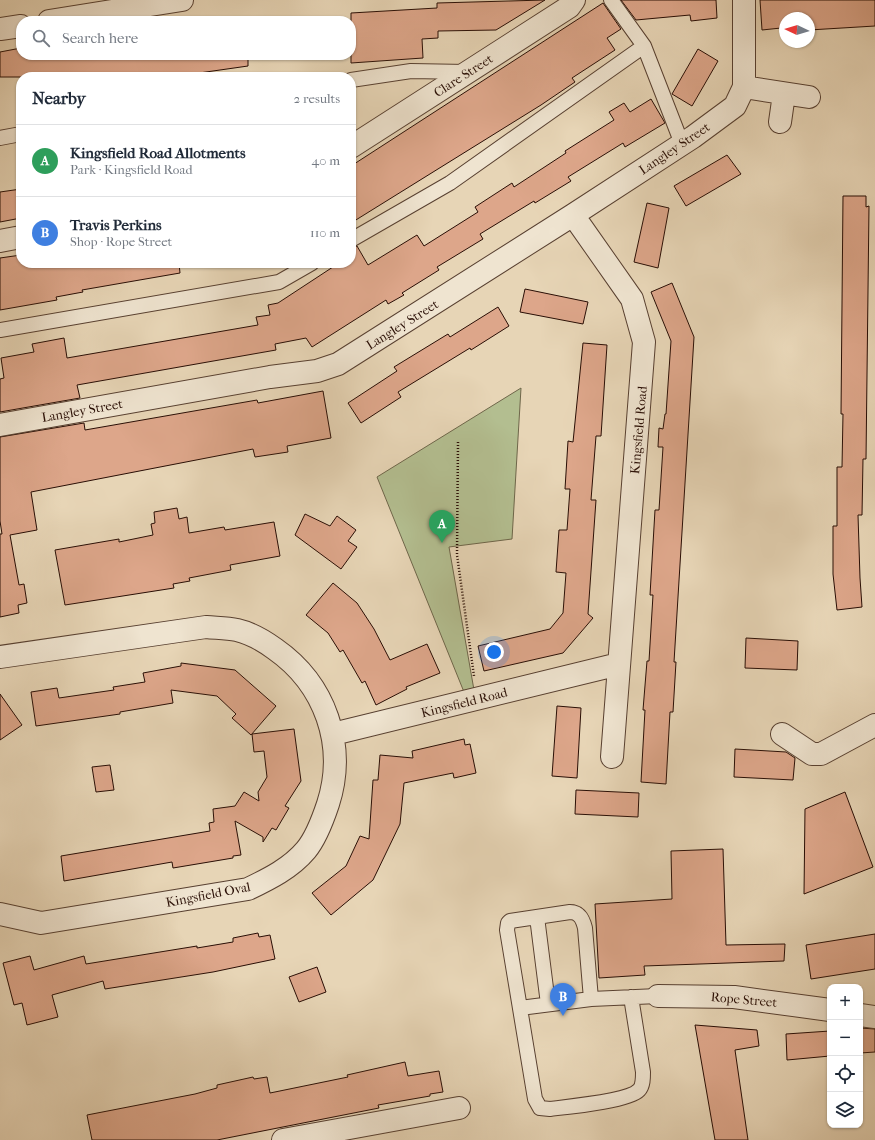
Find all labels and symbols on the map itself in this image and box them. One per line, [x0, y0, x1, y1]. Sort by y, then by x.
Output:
north arrow [779, 12, 815, 48]
street label: Clare Street [431, 51, 496, 100]
street label: Langley Street [636, 119, 713, 178]
street label: Langley Street [363, 296, 441, 353]
street label: Kingsfield Road [627, 384, 650, 475]
street label: Langley Street [40, 396, 124, 425]
pin: A [429, 510, 455, 543]
your location [484, 642, 504, 662]
street label: Kingsfield Road [419, 684, 510, 720]
street label: Kingsfield Oval [165, 879, 252, 910]
pin: B [550, 983, 576, 1016]
street label: Rope Street [710, 989, 778, 1010]

